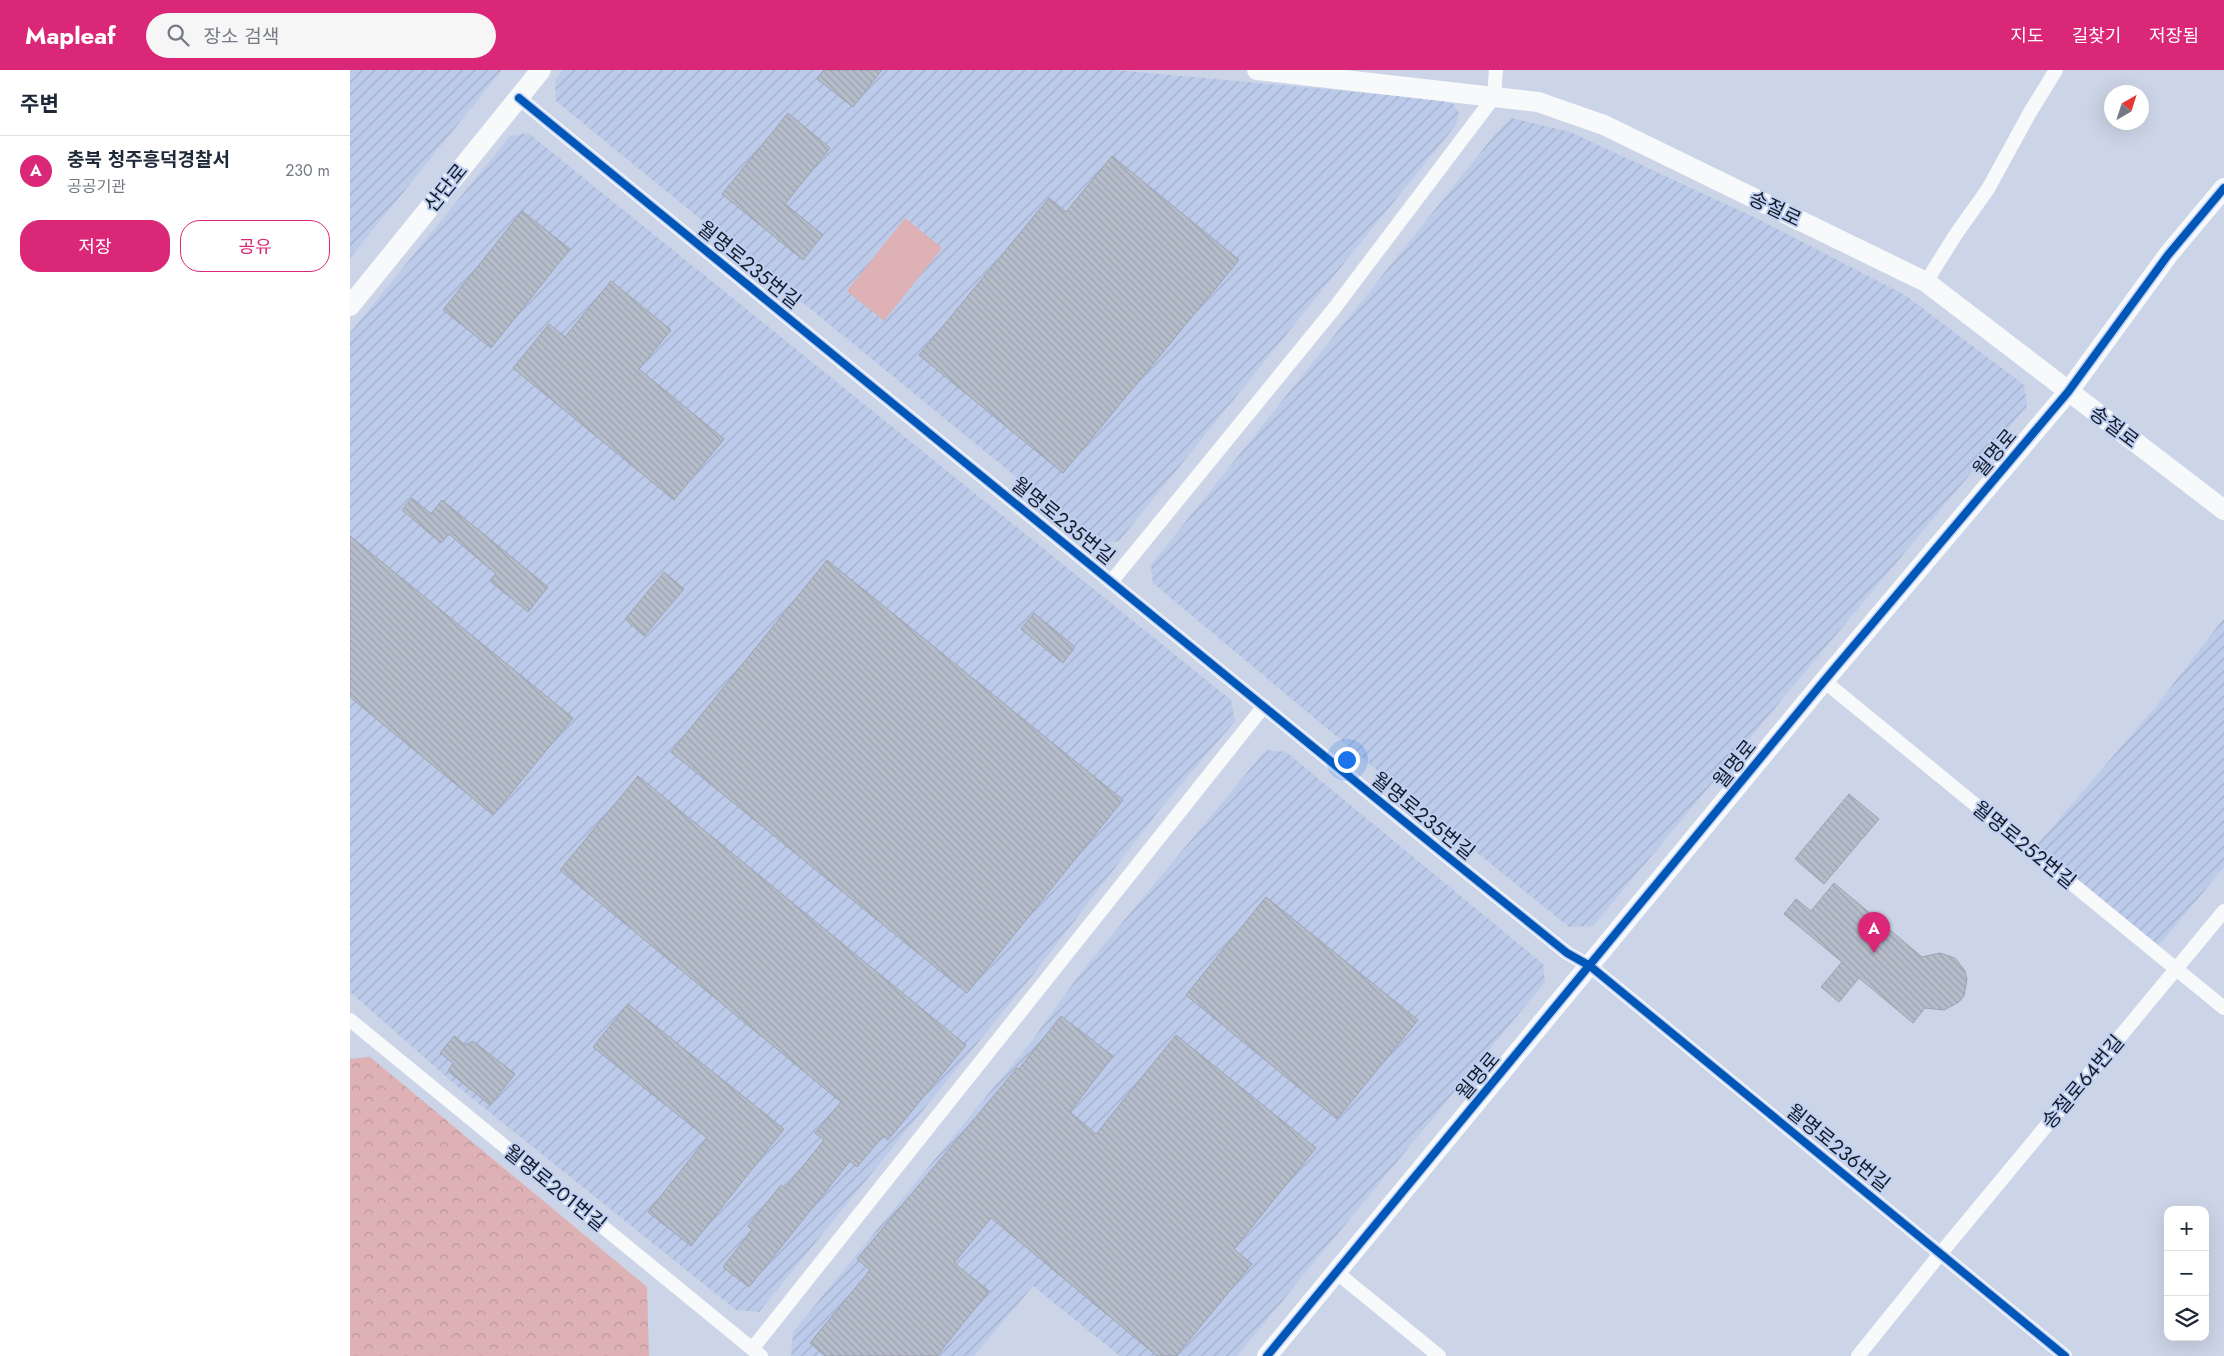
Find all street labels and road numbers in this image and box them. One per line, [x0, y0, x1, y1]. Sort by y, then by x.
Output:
street label: 산단로 [417, 157, 475, 219]
street label: 송절로 [1744, 184, 1806, 234]
street label: 월명로235번길 [691, 214, 807, 316]
street label: 송절로 [2083, 399, 2145, 455]
street label: 월명로 [1966, 423, 2024, 483]
street label: 월명로235번길 [1005, 470, 1121, 572]
street label: 월명로 [1706, 733, 1764, 795]
street label: 월명로235번길 [1365, 765, 1481, 867]
street label: 월명로252번길 [1966, 794, 2082, 896]
street label: 송절로64번길 [2035, 1029, 2131, 1135]
street label: 월명로 [1449, 1046, 1507, 1106]
street label: 월명로236번길 [1780, 1097, 1896, 1199]
street label: 월명로201번길 [498, 1138, 612, 1238]

